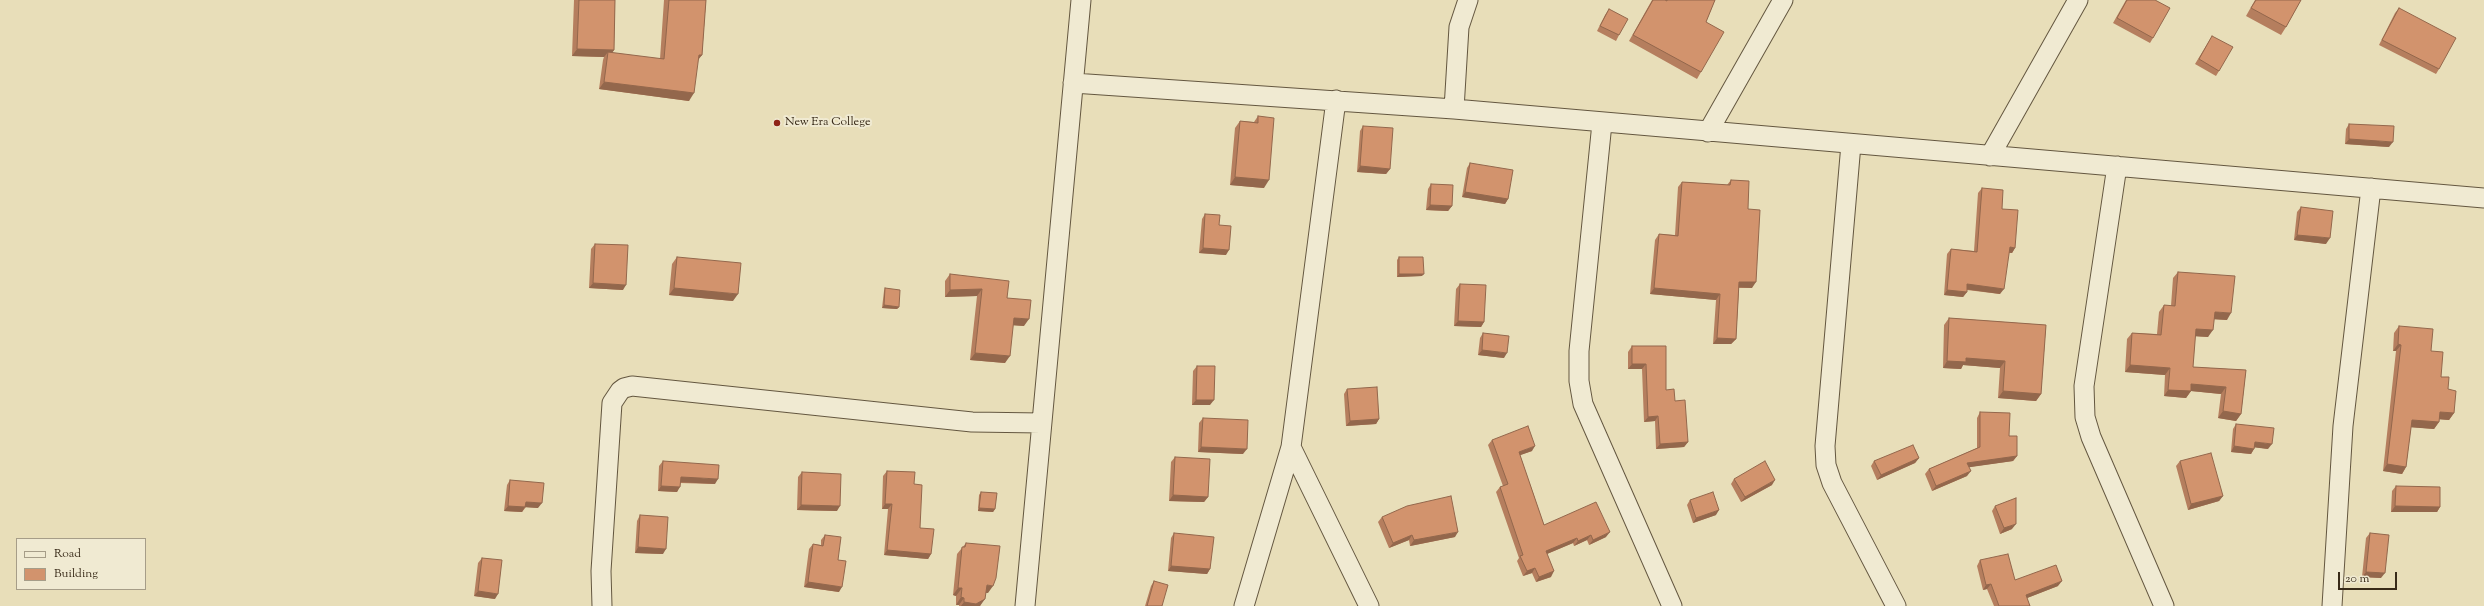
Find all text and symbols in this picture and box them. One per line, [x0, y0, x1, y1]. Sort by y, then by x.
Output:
place label: New Era College [785, 116, 871, 130]
marker: New Era College [772, 118, 782, 128]
legend [16, 538, 146, 590]
text: Road [54, 545, 81, 563]
scale bar [2340, 564, 2399, 590]
text: Building [54, 565, 98, 583]
text: 20 m [2345, 570, 2369, 588]

